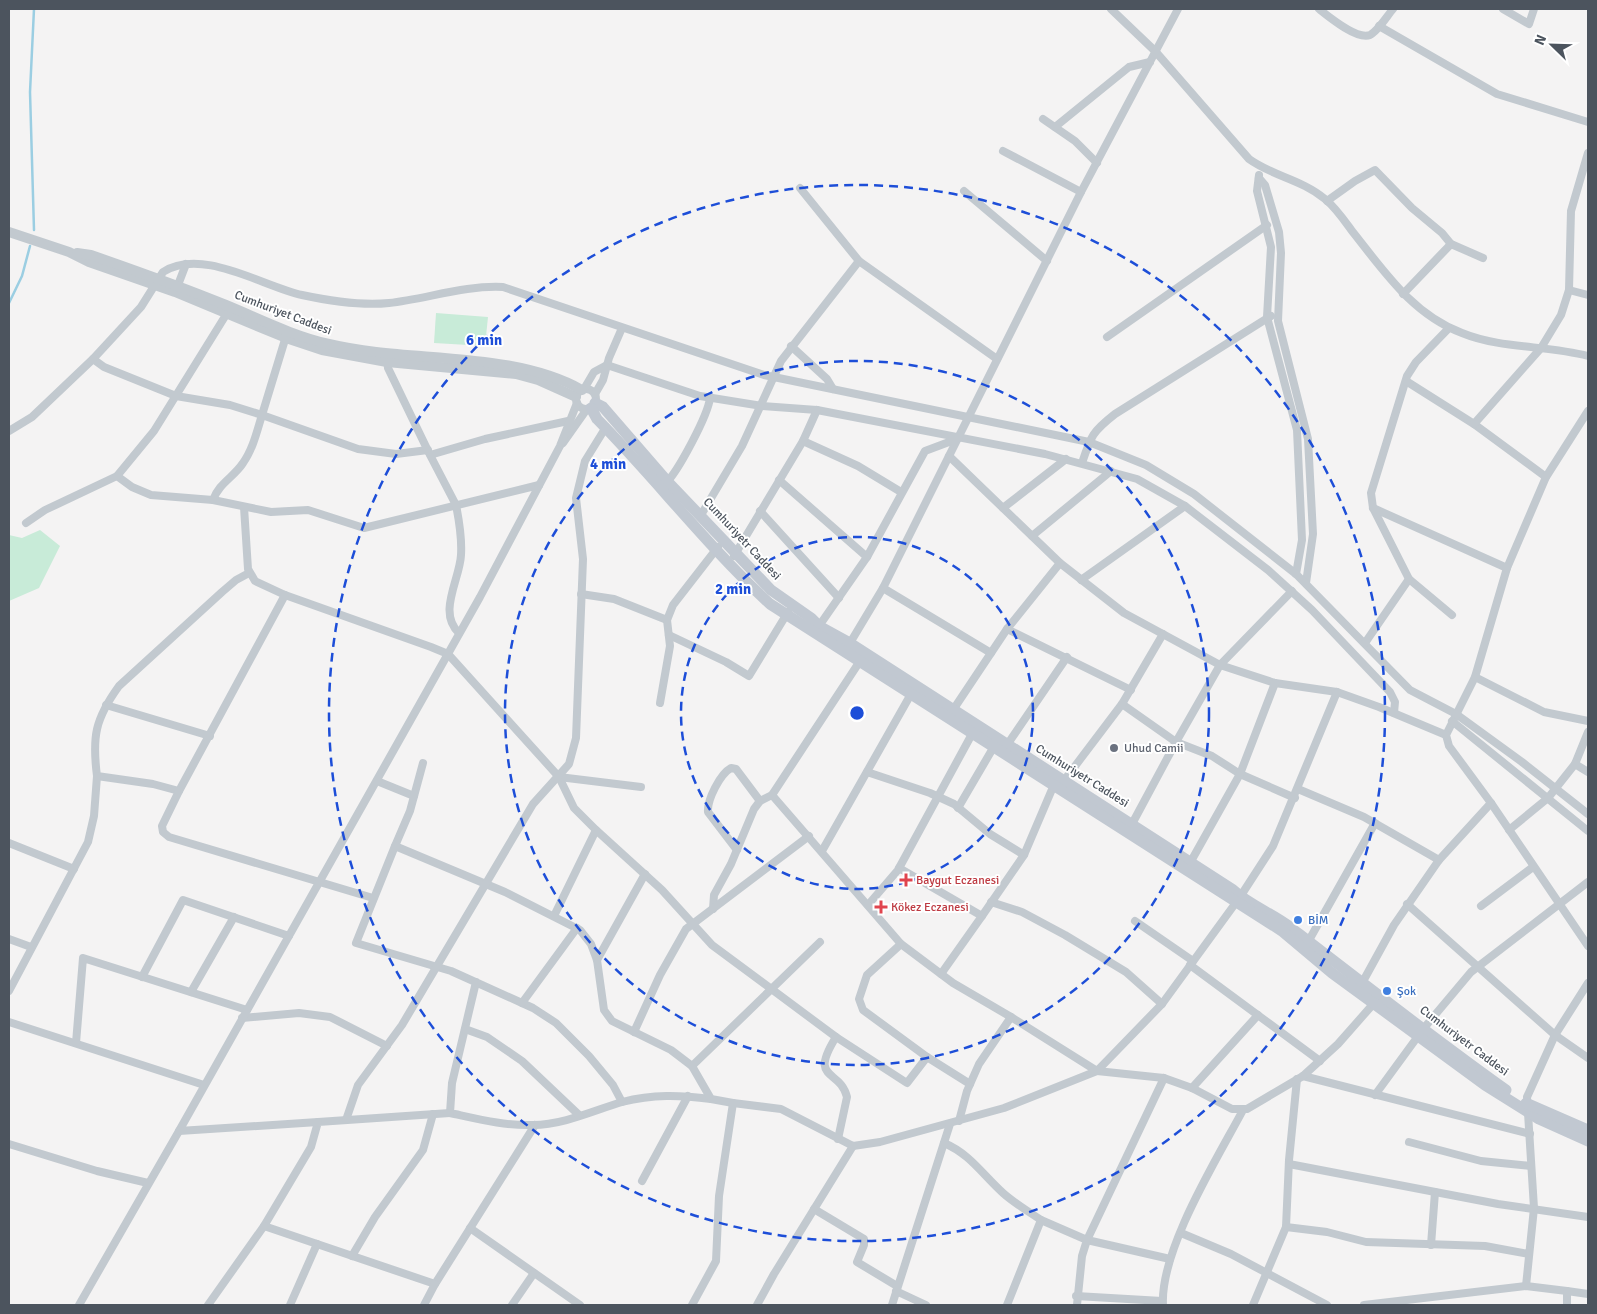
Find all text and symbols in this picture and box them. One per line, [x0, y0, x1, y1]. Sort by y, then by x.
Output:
north arrow [1527, 20, 1577, 70]
text: N [1531, 32, 1550, 48]
street label: Cumhuriyet Caddesi [232, 288, 334, 338]
text: 6 min [466, 331, 502, 349]
text: 4 min [590, 455, 626, 473]
street label: Cumhuriyetr Caddesi [700, 495, 784, 583]
text: 2 min [715, 580, 751, 598]
centre of rings [848, 704, 866, 722]
street label: Cumhuriyetr Caddesi [1033, 741, 1131, 811]
place label: Uhud Camii [1124, 741, 1183, 756]
marker: Uhud Camii [1108, 742, 1120, 754]
place label: Baygut Eczanesi [916, 873, 999, 888]
marker: Baygut Eczanesi [900, 874, 912, 886]
place label: Kökez Eczanesi [891, 900, 969, 915]
marker: Kökez Eczanesi [875, 901, 887, 913]
place label: BİM [1308, 913, 1328, 928]
marker: BİM [1292, 914, 1304, 926]
place label: Şok [1397, 984, 1416, 999]
marker: Şok [1381, 985, 1393, 997]
street label: Cumhuriyetr Caddesi [1417, 1003, 1511, 1079]

